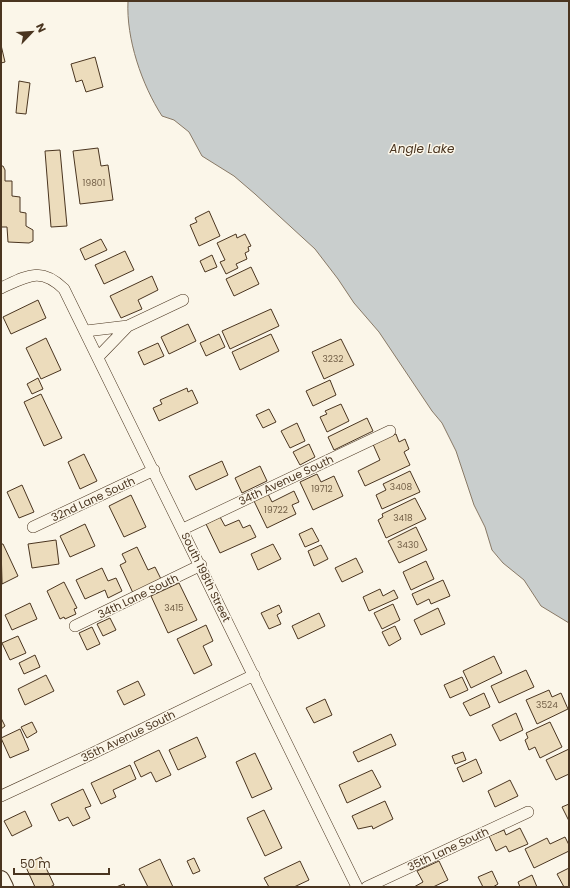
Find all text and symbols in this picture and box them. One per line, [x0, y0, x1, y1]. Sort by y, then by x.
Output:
north arrow [12, 12, 52, 52]
text: N [32, 21, 50, 35]
water label: Angle Lake [389, 140, 455, 157]
house number: 19801 [83, 177, 105, 189]
house number: 3232 [323, 353, 343, 365]
street label: 34th Avenue South [236, 451, 336, 509]
street label: 32nd Lane South [48, 473, 138, 525]
house number: 3408 [390, 481, 412, 493]
house number: 19712 [311, 483, 333, 495]
house number: 19722 [264, 504, 288, 516]
house number: 3418 [393, 512, 413, 524]
street label: South 198th Street [177, 529, 235, 625]
house number: 3430 [397, 539, 419, 551]
street label: 34th Lane South [95, 570, 181, 622]
house number: 3415 [164, 602, 184, 614]
house number: 3524 [536, 699, 558, 711]
street label: 35th Avenue South [78, 706, 178, 766]
street label: 35th Lane South [405, 823, 491, 875]
scale bar [14, 850, 109, 876]
text: 50 m [20, 855, 51, 872]

